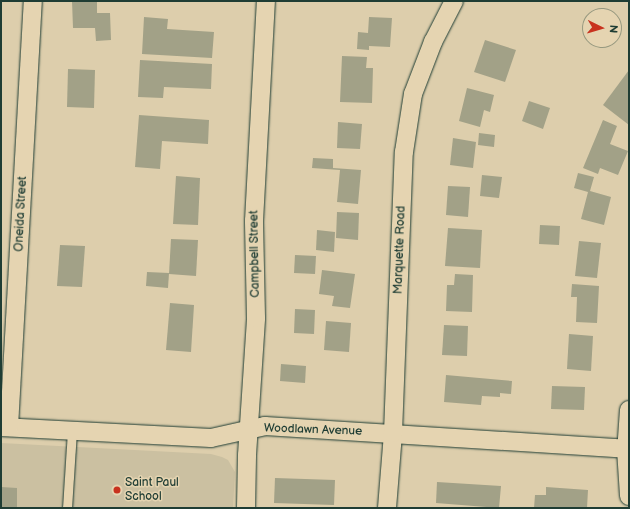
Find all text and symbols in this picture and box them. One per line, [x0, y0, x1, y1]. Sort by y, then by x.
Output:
north arrow [582, 8, 622, 48]
text: N [607, 24, 620, 34]
street label: Oneida Street [12, 176, 30, 252]
street label: Marquette Road [391, 206, 409, 294]
street label: Campbell Street [247, 210, 263, 298]
street label: Woodlawn Avenue [264, 421, 362, 439]
place label: Saint Paul School [125, 476, 179, 504]
marker: Saint Paul School [112, 485, 122, 495]

